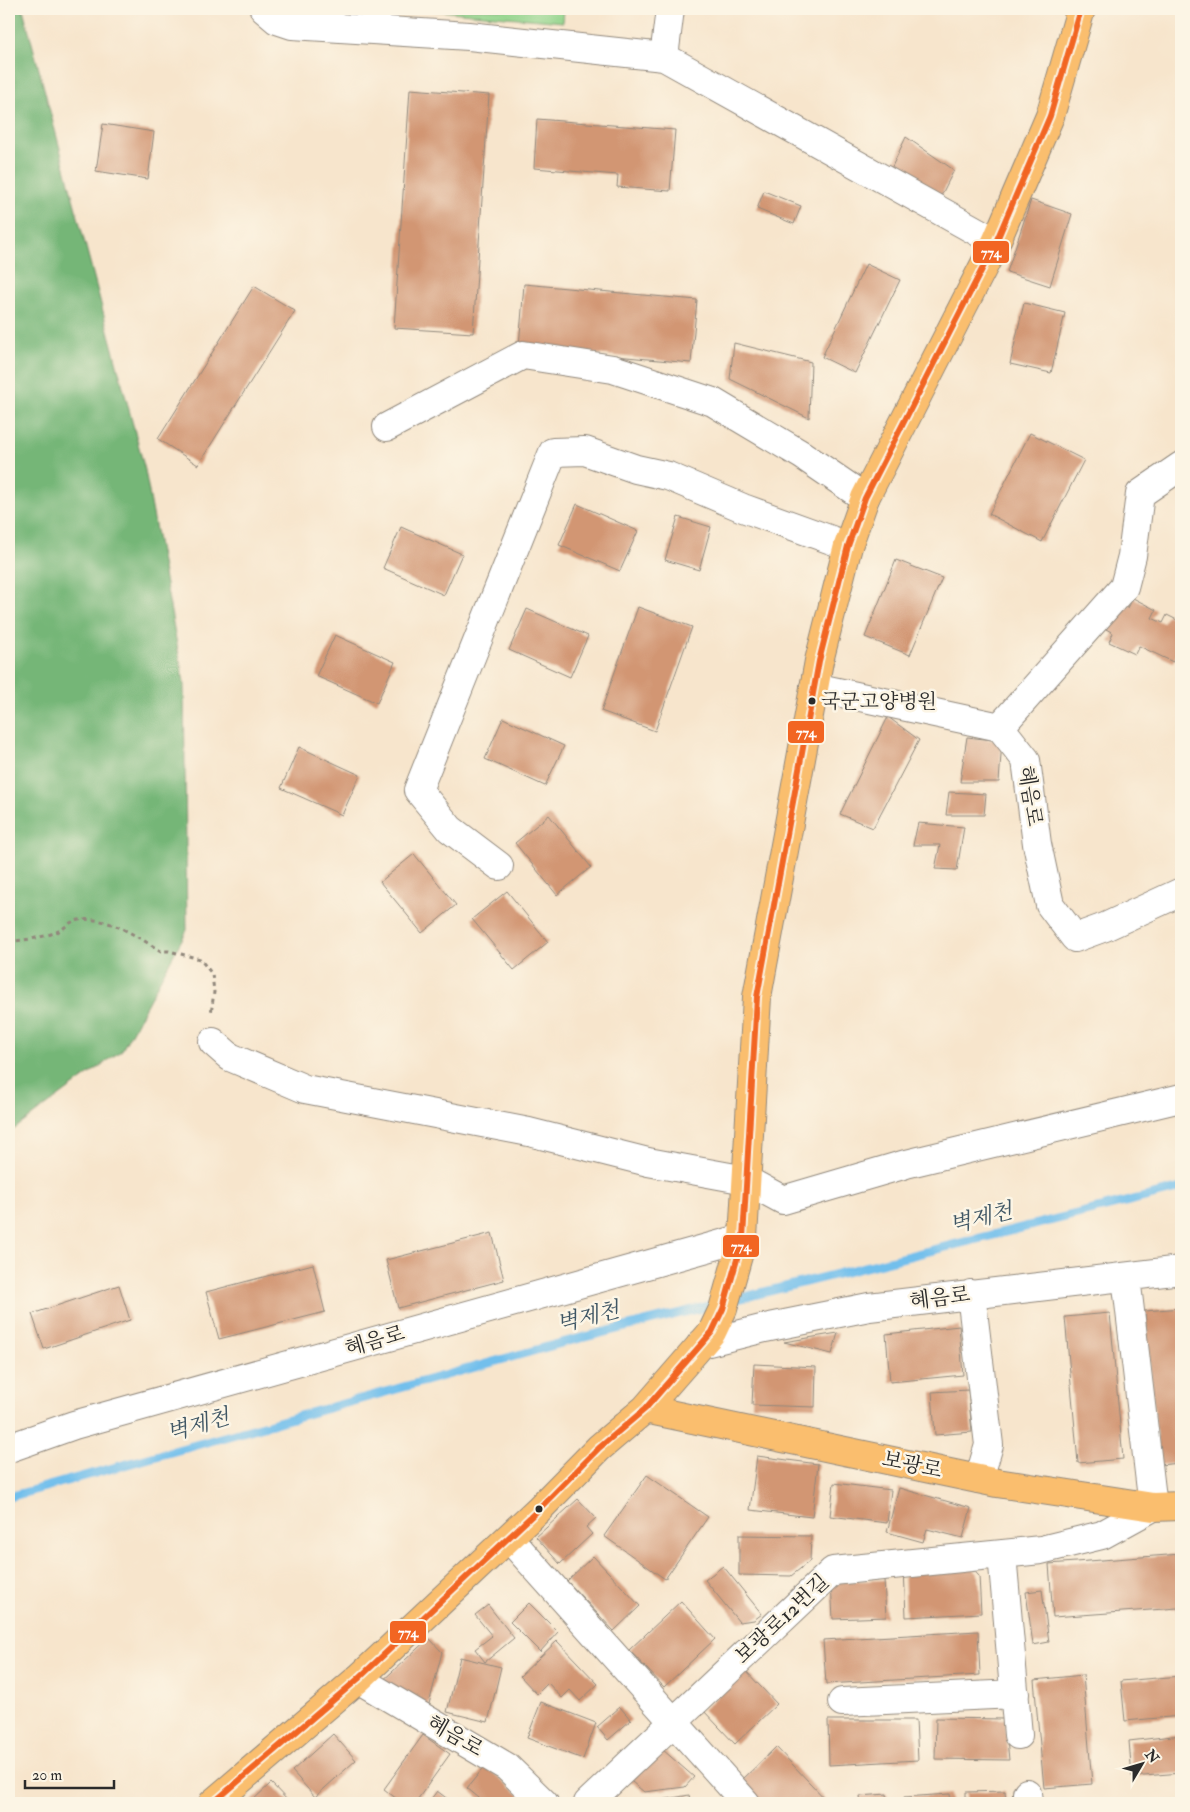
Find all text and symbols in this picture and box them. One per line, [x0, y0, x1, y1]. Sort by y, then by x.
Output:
line badge: 774 [972, 240, 1010, 264]
text: 774 [981, 244, 1002, 261]
place label: 국군고양병원 [821, 689, 937, 714]
marker: 국군고양병원 [807, 696, 817, 706]
line badge: 774 [787, 720, 825, 744]
text: 774 [796, 724, 817, 741]
street label: 혜음로 [1012, 764, 1048, 828]
water label: 벽제천 [947, 1196, 1017, 1239]
line badge: 774 [722, 1234, 760, 1258]
text: 774 [731, 1238, 752, 1255]
street label: 혜음로 [908, 1281, 972, 1315]
water label: 벽제천 [554, 1295, 624, 1338]
street label: 혜음로 [342, 1320, 408, 1362]
water label: 벽제천 [163, 1402, 234, 1447]
street label: 보광로 [879, 1445, 945, 1485]
unlabelled marker [534, 1504, 544, 1514]
street label: 보광로12번길 [729, 1568, 835, 1670]
line badge: 774 [389, 1620, 427, 1644]
text: 774 [398, 1624, 419, 1641]
street label: 혜음로 [422, 1709, 488, 1763]
north arrow [1118, 1740, 1168, 1790]
text: N [1141, 1745, 1163, 1767]
scale bar [25, 1757, 114, 1789]
text: 20 m [32, 1766, 62, 1785]

